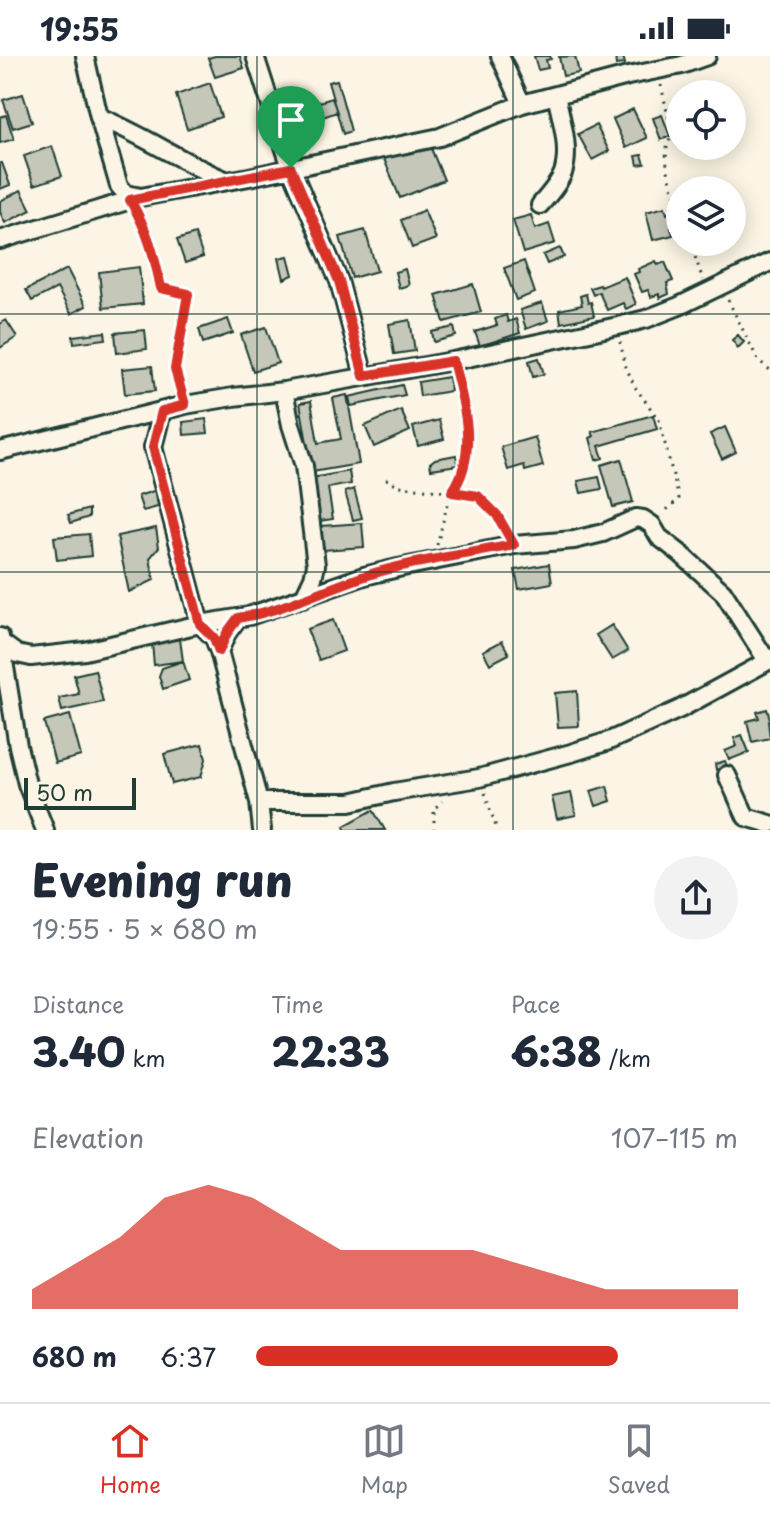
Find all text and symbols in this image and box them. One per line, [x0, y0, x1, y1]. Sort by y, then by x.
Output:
text: 19:55 [40, 6, 119, 51]
map controls [666, 80, 746, 256]
button: locate [666, 80, 746, 160]
pin [257, 86, 325, 168]
icon: arrive [269, 98, 313, 142]
button: layers [666, 176, 746, 256]
scale bar [24, 774, 136, 810]
text: 50 m [36, 775, 93, 808]
text: Evening run [32, 846, 293, 912]
button: share [654, 856, 738, 940]
text: 19:55 · 5 × 680 m [32, 909, 258, 948]
text: Distance [32, 987, 124, 1020]
text: Time [271, 987, 323, 1020]
text: Pace [511, 987, 560, 1020]
text: 3.40 [32, 1020, 125, 1081]
text: 22:33 [271, 1020, 390, 1081]
text: 6:38 [511, 1020, 602, 1081]
text: km [125, 1041, 166, 1074]
text: /km [602, 1041, 651, 1074]
text: Elevation [32, 1118, 144, 1157]
text: 107–115 m [611, 1118, 738, 1157]
text: 680 m [32, 1337, 117, 1376]
text: 6:37 [160, 1337, 216, 1376]
tab: Home [100, 1419, 161, 1500]
tab: Map [361, 1419, 408, 1500]
tab: Saved [608, 1419, 670, 1500]

